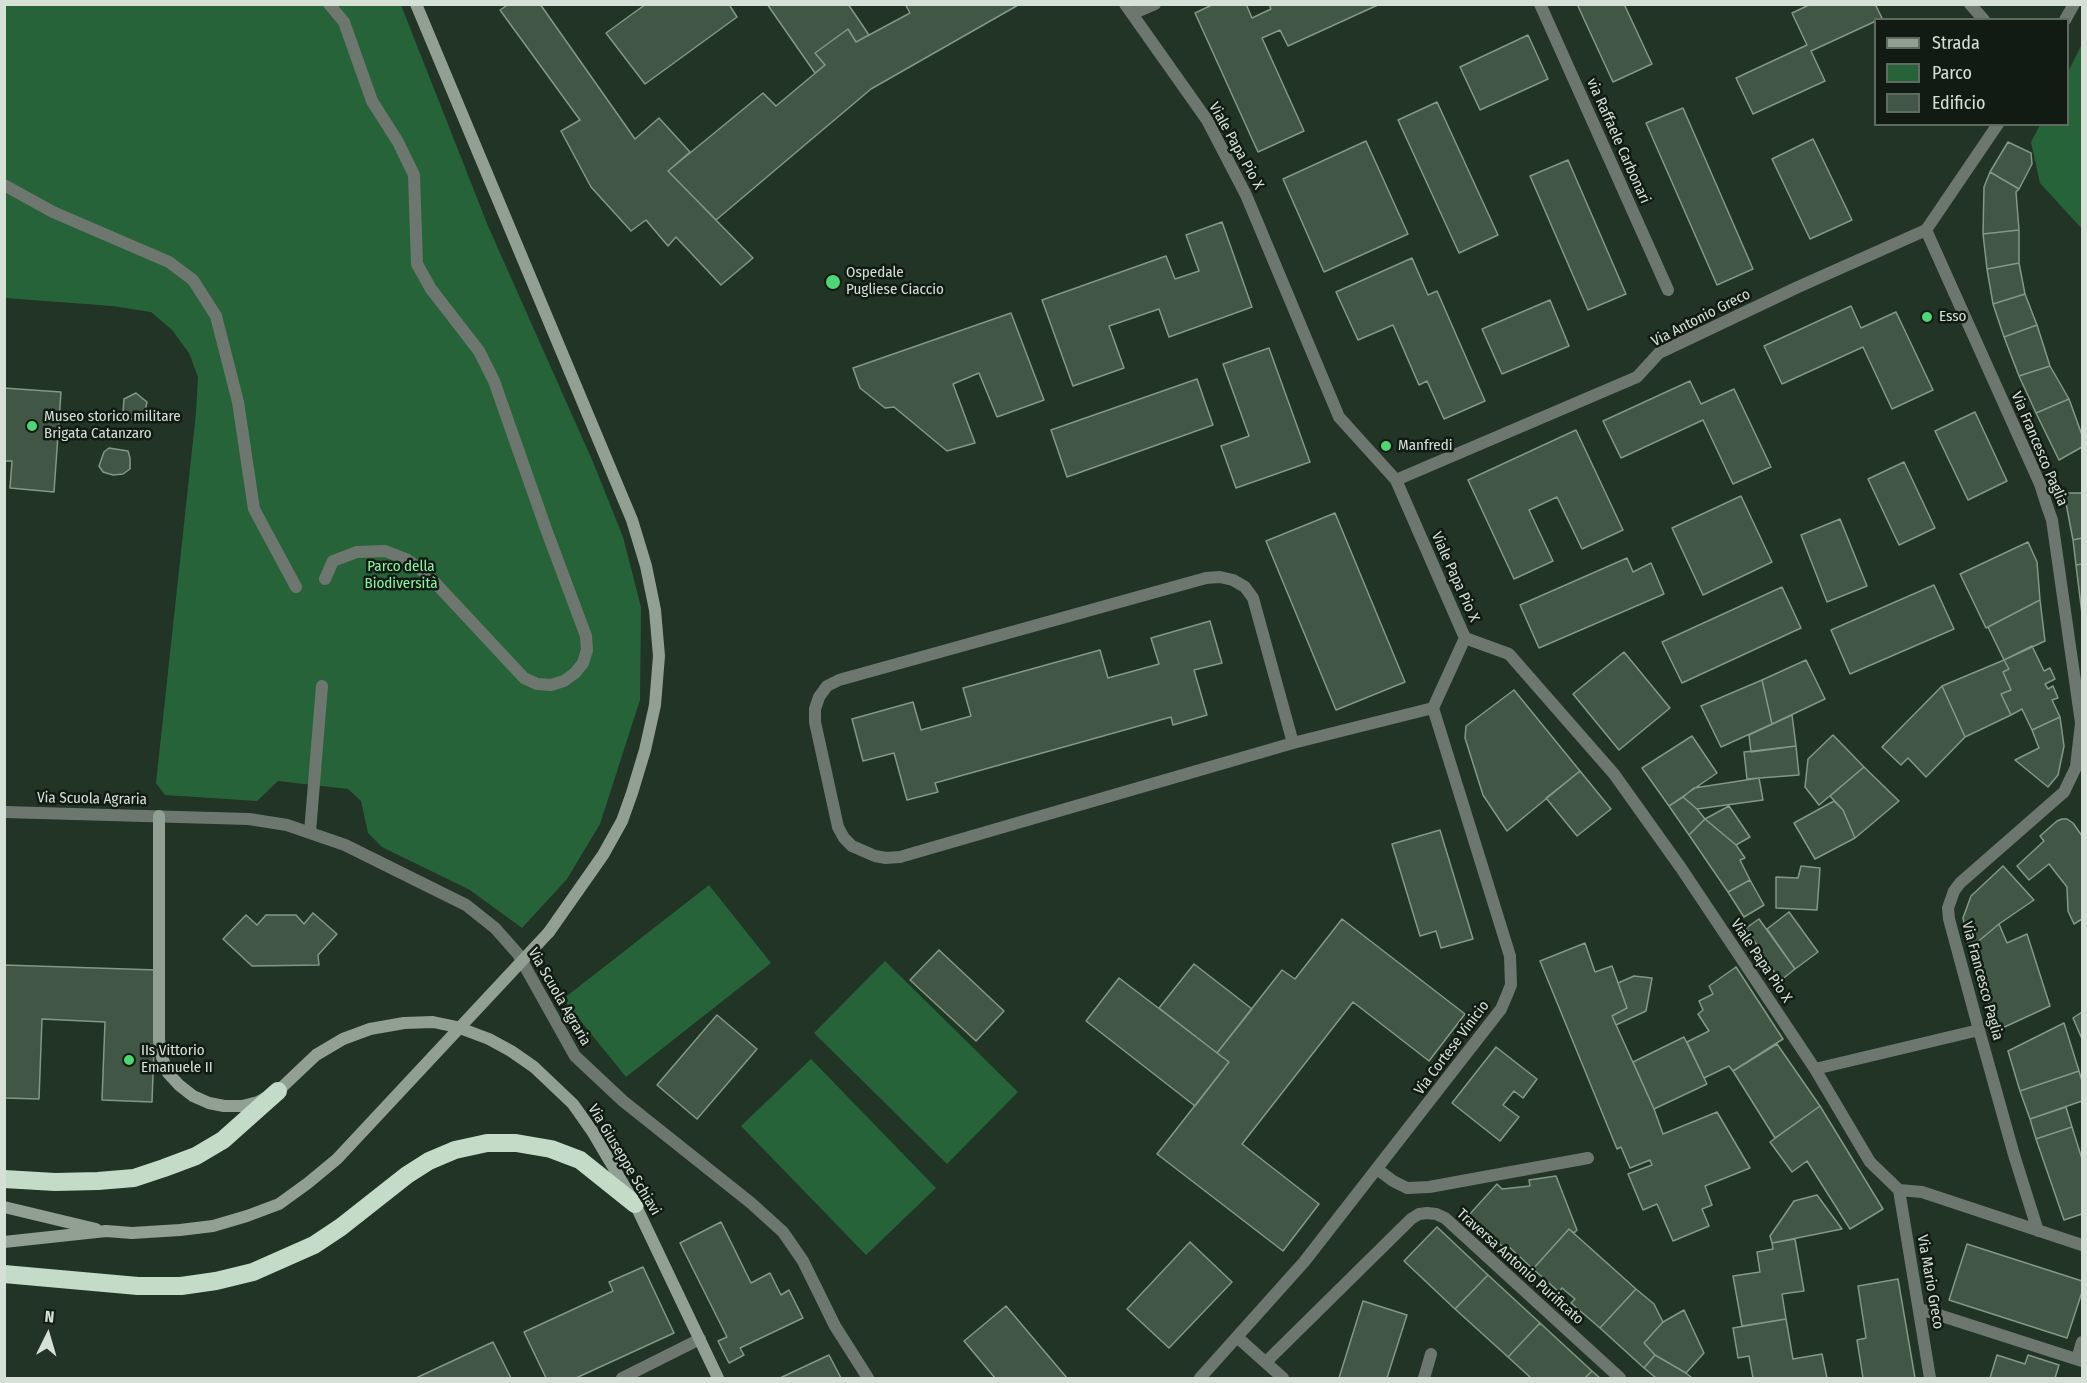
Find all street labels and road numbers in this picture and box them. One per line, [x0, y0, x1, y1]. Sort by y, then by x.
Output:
street label: via Raffaele Carbonari [1582, 76, 1654, 206]
street label: Viale Papa Pio X [1205, 99, 1267, 193]
street label: Via Antonio Greco [1649, 285, 1753, 351]
street label: Via Francesco Paglia [2007, 389, 2071, 509]
street label: Viale Papa Pio X [1427, 529, 1483, 625]
street label: Via Scuola Agraria [37, 789, 147, 809]
street label: Viale Papa Pio X [1726, 916, 1796, 1006]
street label: Via Francesco Paglia [1957, 920, 2007, 1042]
street label: Via Scuola Agraria [524, 945, 594, 1049]
street label: Via Cortese Vinicio [1411, 997, 1493, 1099]
street label: Via Giuseppe Schiavi [584, 1101, 664, 1219]
street label: Traversa Antonio Purificato [1453, 1205, 1587, 1329]
street label: Via Mario Greco [1913, 1233, 1947, 1331]

